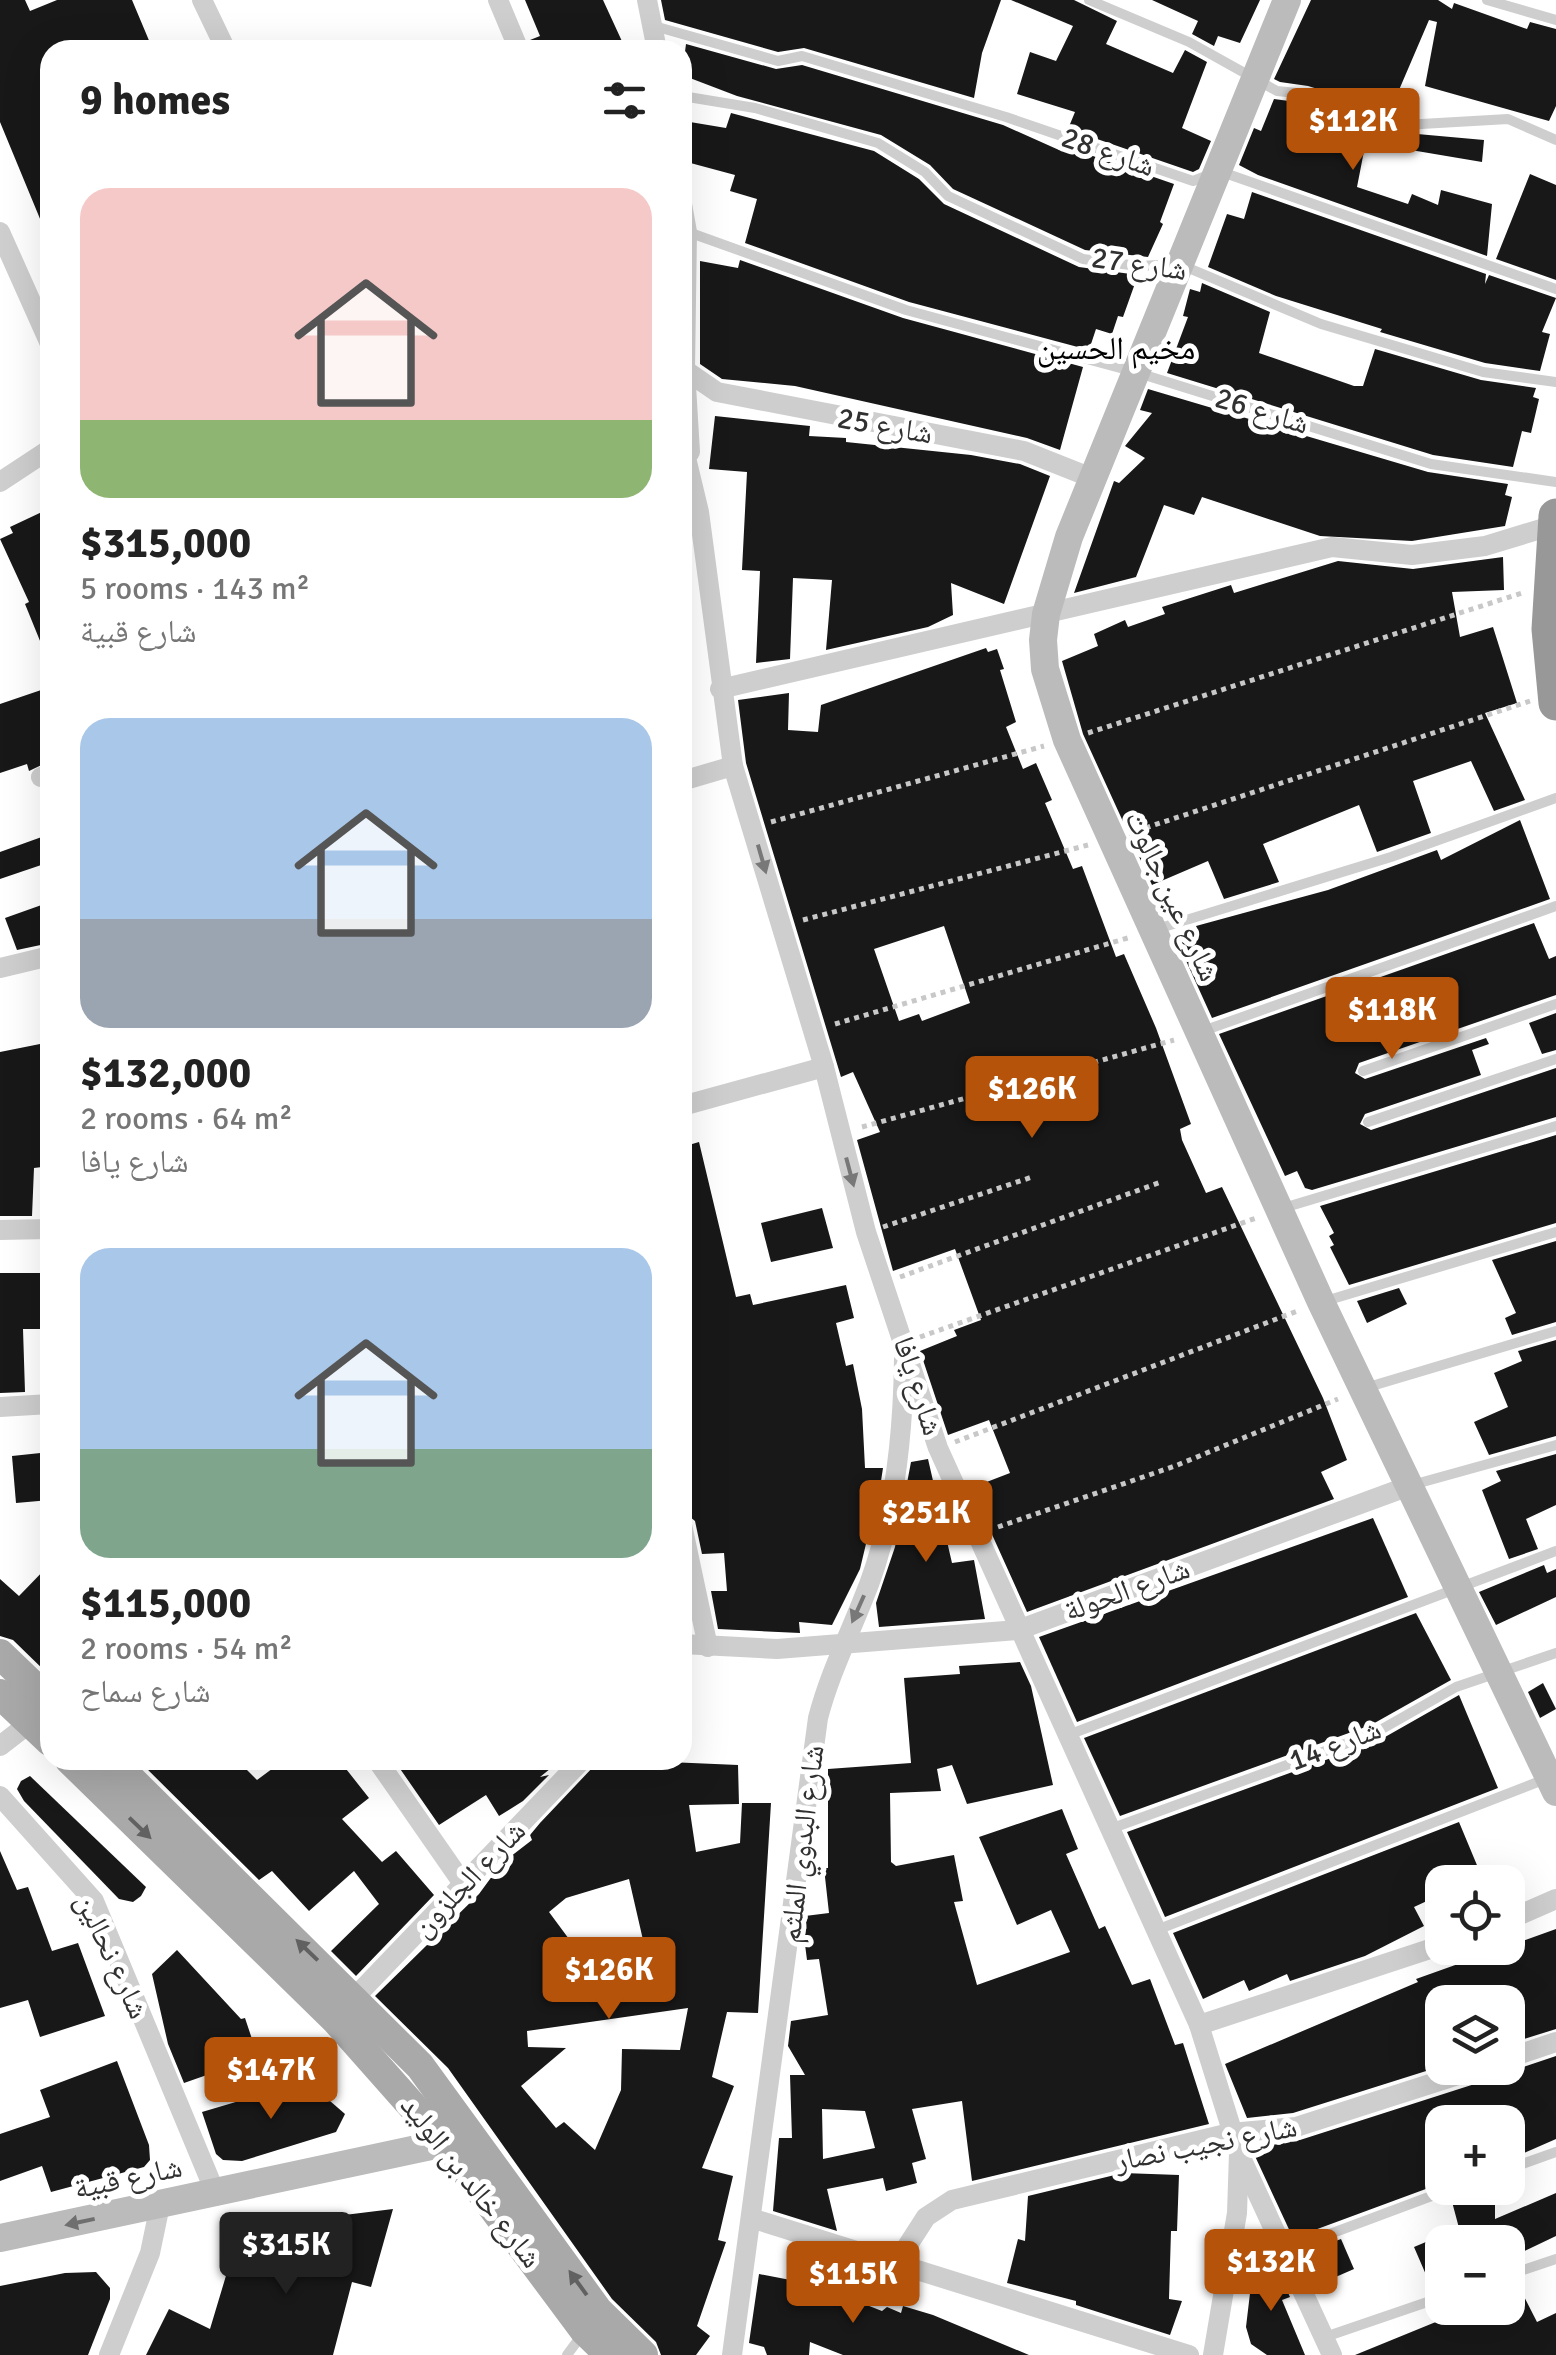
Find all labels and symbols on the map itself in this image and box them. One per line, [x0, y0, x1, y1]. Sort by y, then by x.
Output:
pin: $112K [1283, 88, 1423, 173]
street label: شارع 28 [1057, 119, 1159, 185]
street label: شارع 27 [1089, 239, 1189, 289]
district label: مخيم الحسين [1037, 329, 1195, 369]
street label: شارع 26 [1211, 379, 1313, 443]
street label: شارع 25 [834, 399, 936, 453]
street label: شارع عين جالوت [1116, 805, 1228, 987]
one-way arrow [755, 844, 770, 875]
pin: $118K [1322, 977, 1462, 1062]
pin: $126K [962, 1056, 1102, 1141]
one-way arrow [843, 1157, 858, 1188]
street label: شارع يافا [885, 1332, 951, 1440]
pin: $251K [856, 1480, 996, 1565]
street label: شارع الحولة [1059, 1550, 1195, 1630]
one-way arrow [850, 1595, 867, 1624]
street label: شارع 14 [1284, 1711, 1386, 1779]
street label: شارع البدوي الملثم [772, 1743, 837, 1946]
street label: شارع الجلزون [404, 1813, 534, 1945]
one-way arrow [127, 1816, 151, 1839]
street label: شارع نحالين [67, 1887, 157, 2025]
pin: $126K [539, 1937, 679, 2022]
one-way arrow [295, 1939, 319, 1963]
pin: $147K [201, 2037, 341, 2122]
street label: شارع خالد بن الوليد [392, 2088, 550, 2276]
street label: شارع نجيب نصار [1111, 2108, 1300, 2180]
street label: شارع قبية [71, 2149, 185, 2207]
pin: $315K [216, 2212, 356, 2297]
one-way arrow [64, 2214, 95, 2230]
pin: $132K [1201, 2229, 1341, 2314]
pin: $115K [783, 2241, 923, 2326]
one-way arrow [569, 2270, 588, 2296]

